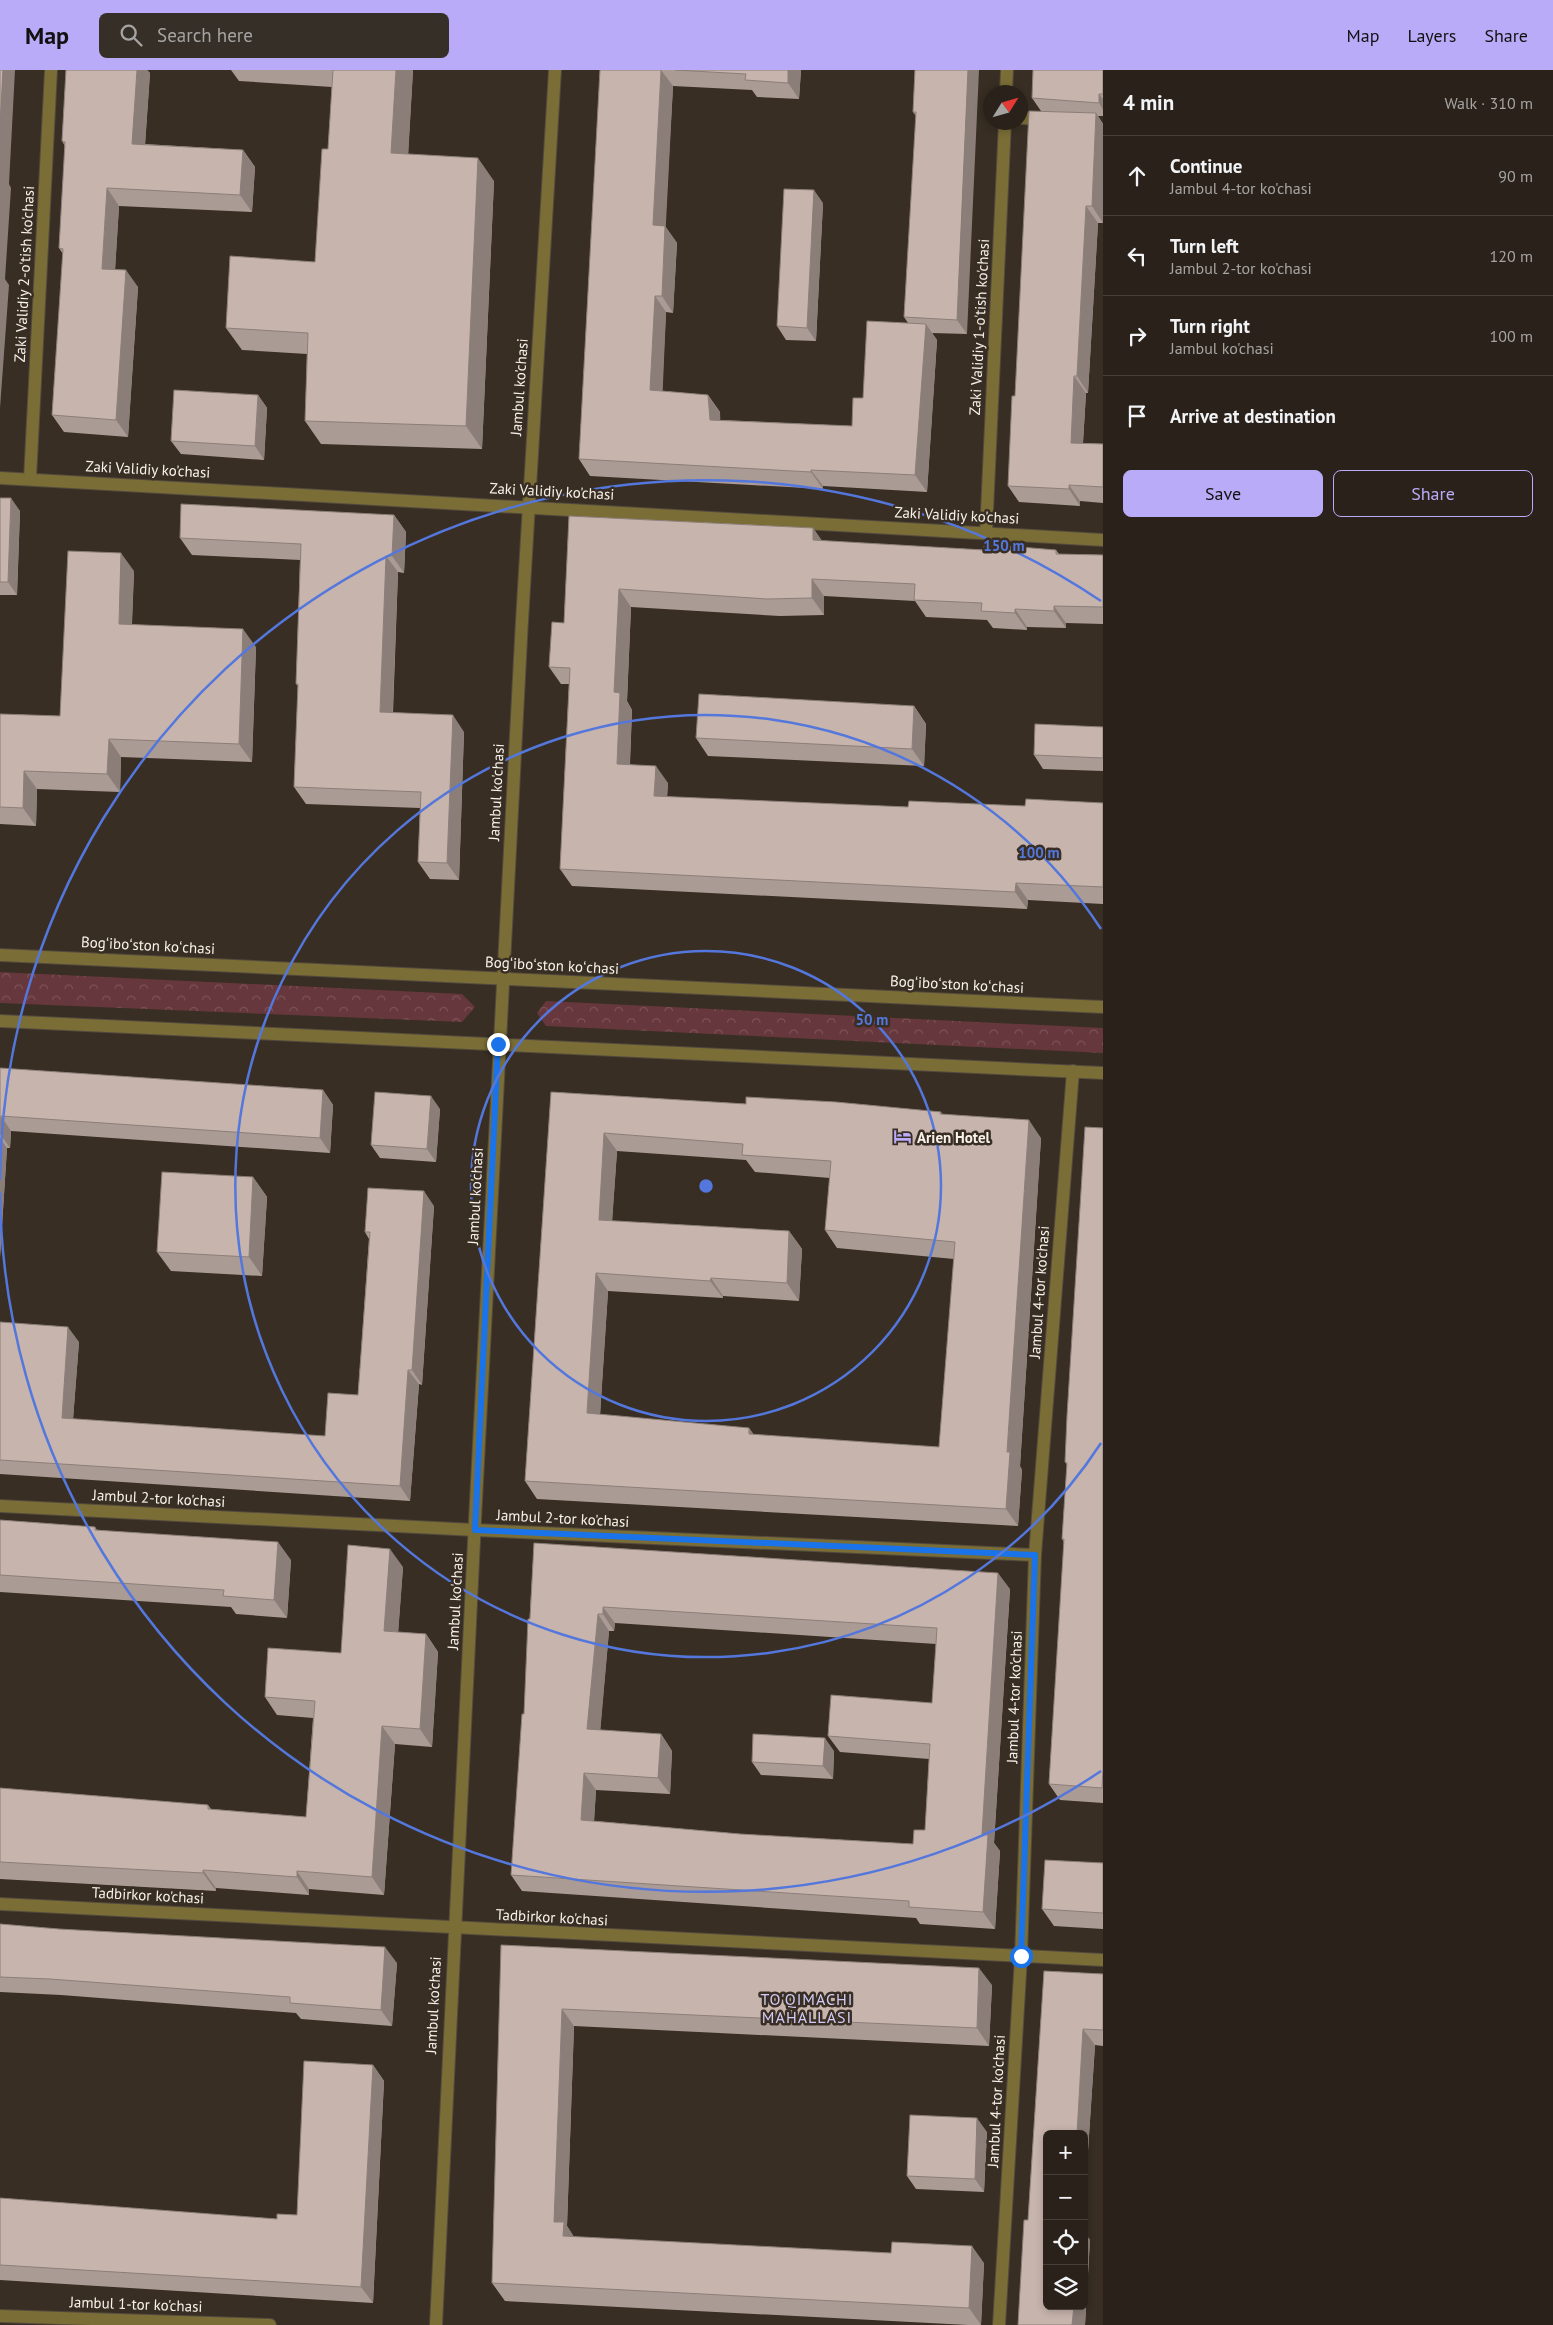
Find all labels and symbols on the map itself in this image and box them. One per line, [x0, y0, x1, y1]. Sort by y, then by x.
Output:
north arrow [983, 85, 1028, 130]
street label: Zaki Validiy 2-o'tish ko'chasi [10, 185, 38, 363]
street label: Zaki Validiy 1-o'tish ko'chasi [965, 238, 993, 416]
street label: Jambul ko'chasi [506, 338, 532, 437]
street label: Zaki Validiy ko'chasi [85, 456, 211, 482]
street label: Zaki Validiy ko'chasi [489, 478, 615, 504]
street label: Zaki Validiy ko'chasi [894, 502, 1020, 528]
text: 150 m [983, 536, 1025, 555]
street label: Jambul ko'chasi [484, 743, 508, 842]
text: 100 m [1018, 843, 1060, 862]
street label: Bogʻiboʻston koʻchasi [80, 932, 216, 958]
street label: Bogʻiboʻston koʻchasi [484, 952, 620, 978]
street label: Bogʻiboʻston koʻchasi [889, 971, 1025, 997]
text: 50 m [856, 1010, 888, 1029]
route end [487, 1033, 510, 1056]
hotel icon: Arien Hotel [893, 1127, 913, 1147]
place label: Arien Hotel [917, 1128, 991, 1147]
street label: Jambul ko'chasi [463, 1147, 487, 1246]
centre of rings [697, 1177, 715, 1195]
street label: Jambul 4-tor ko'chasi [1025, 1225, 1053, 1360]
street label: Jambul 2-tor ko'chasi [91, 1485, 226, 1511]
street label: Jambul 2-tor ko'chasi [495, 1505, 630, 1531]
street label: Jambul ko'chasi [443, 1552, 467, 1651]
street label: Jambul 4-tor ko'chasi [1002, 1630, 1026, 1765]
street label: Tadbirkor ko'chasi [91, 1883, 205, 1907]
street label: Tadbirkor ko'chasi [495, 1905, 609, 1929]
route start [1010, 1945, 1033, 1968]
street label: Jambul ko'chasi [421, 1956, 445, 2055]
district label: TO'QIMACHI MAHALLASI [760, 1989, 854, 2027]
street label: Jambul 4-tor ko'chasi [983, 2034, 1009, 2169]
street label: Jambul 1-tor ko'chasi [68, 2292, 203, 2316]

